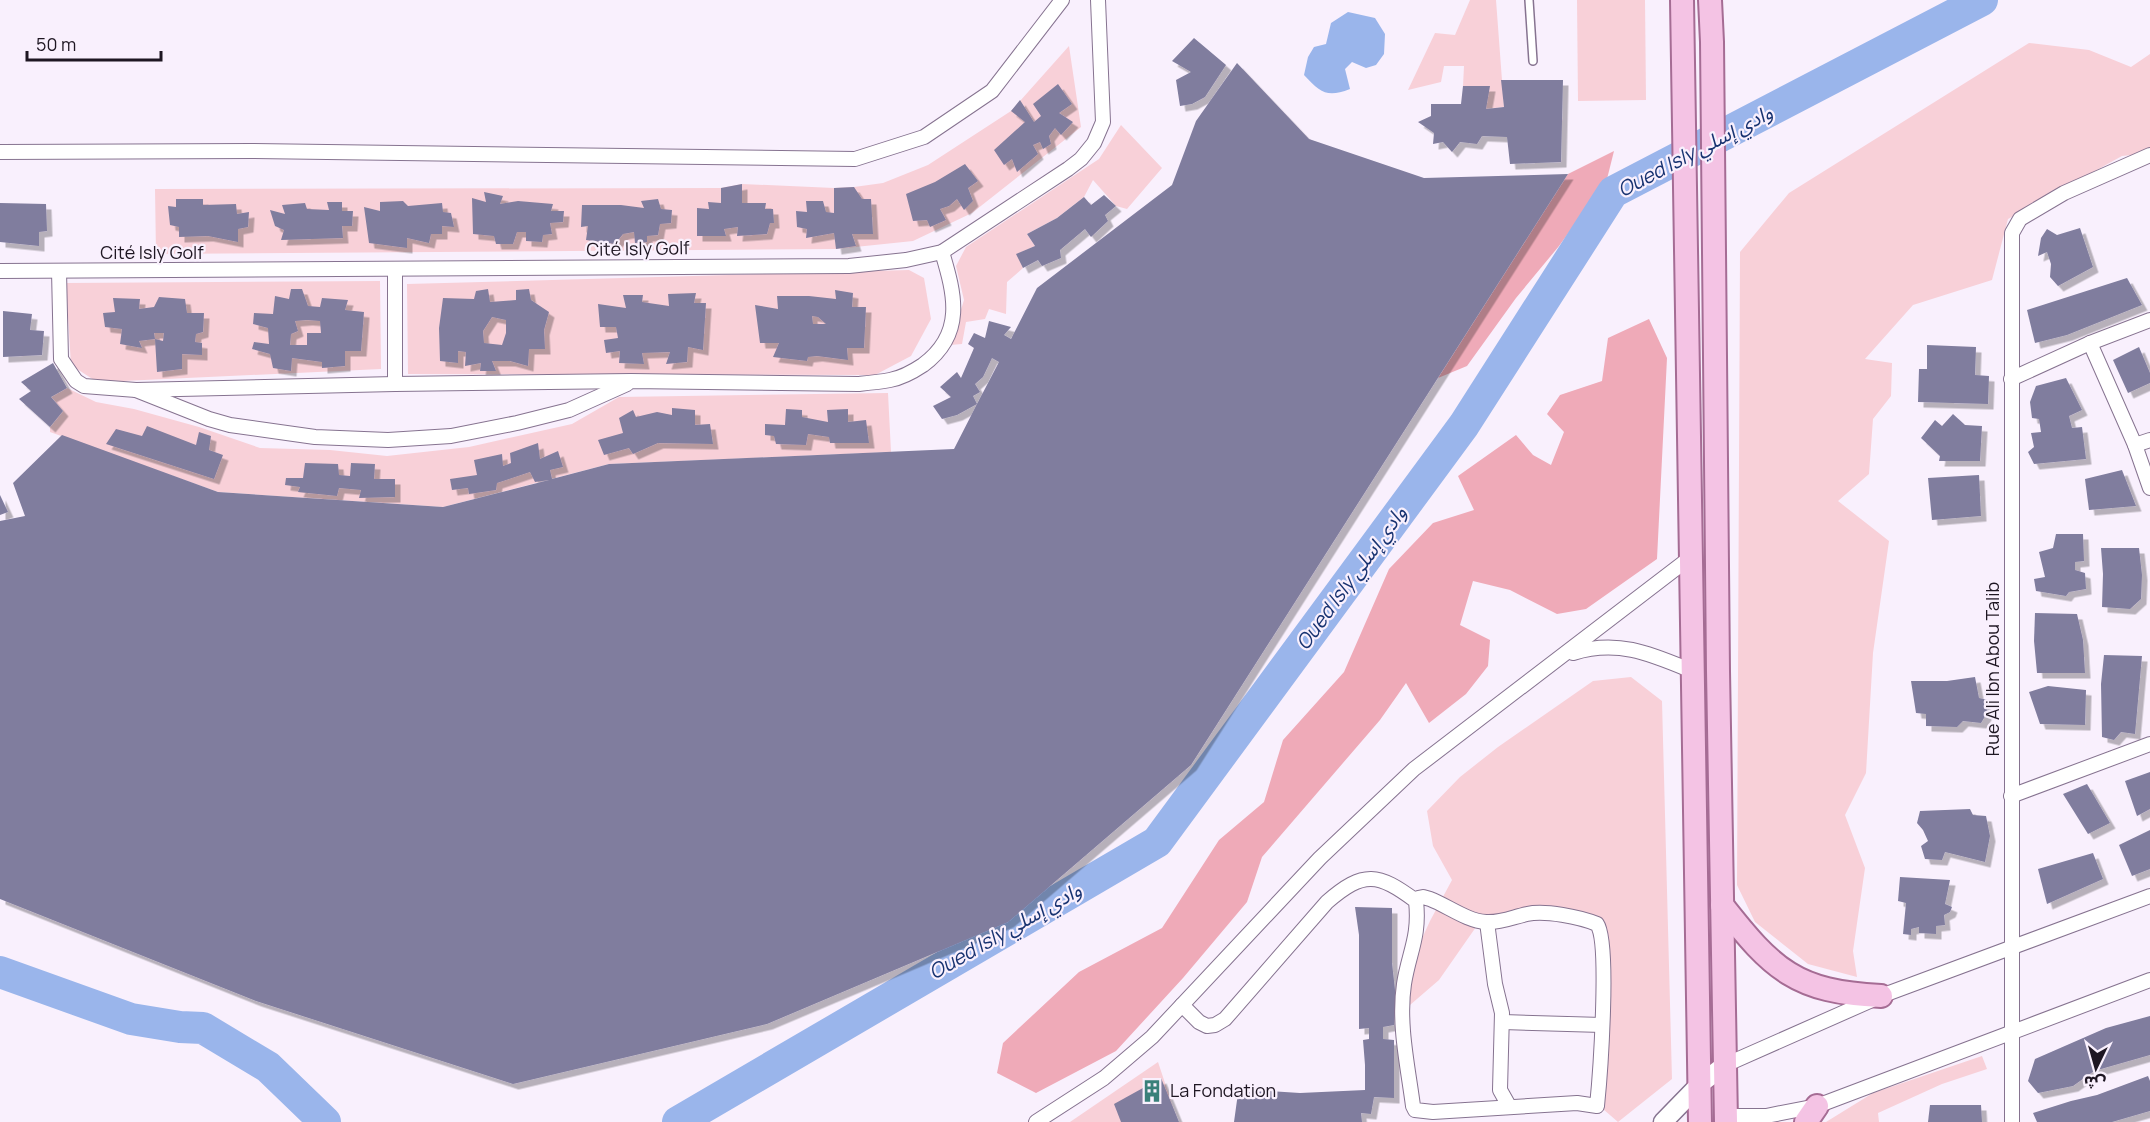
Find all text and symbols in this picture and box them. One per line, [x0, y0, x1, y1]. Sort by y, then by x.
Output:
scale bar [27, 24, 160, 62]
text: 50 m [36, 32, 76, 56]
water label: Oued Isly وادي إسلي [1613, 98, 1778, 205]
street label: Cité Isly Golf [586, 235, 690, 261]
street label: Cité Isly Golf [100, 240, 204, 264]
water label: Oued Isly وادي إسلي [1289, 500, 1414, 657]
street label: Rue Ali Ibn Abou Talib [1980, 582, 2004, 756]
water label: Oued Isly وادي إسلي [924, 876, 1087, 988]
north arrow [2066, 1038, 2126, 1098]
text: ش [2083, 1071, 2107, 1095]
building icon: La Fondation [1139, 1078, 1165, 1104]
place label: La Fondation [1170, 1078, 1276, 1102]

